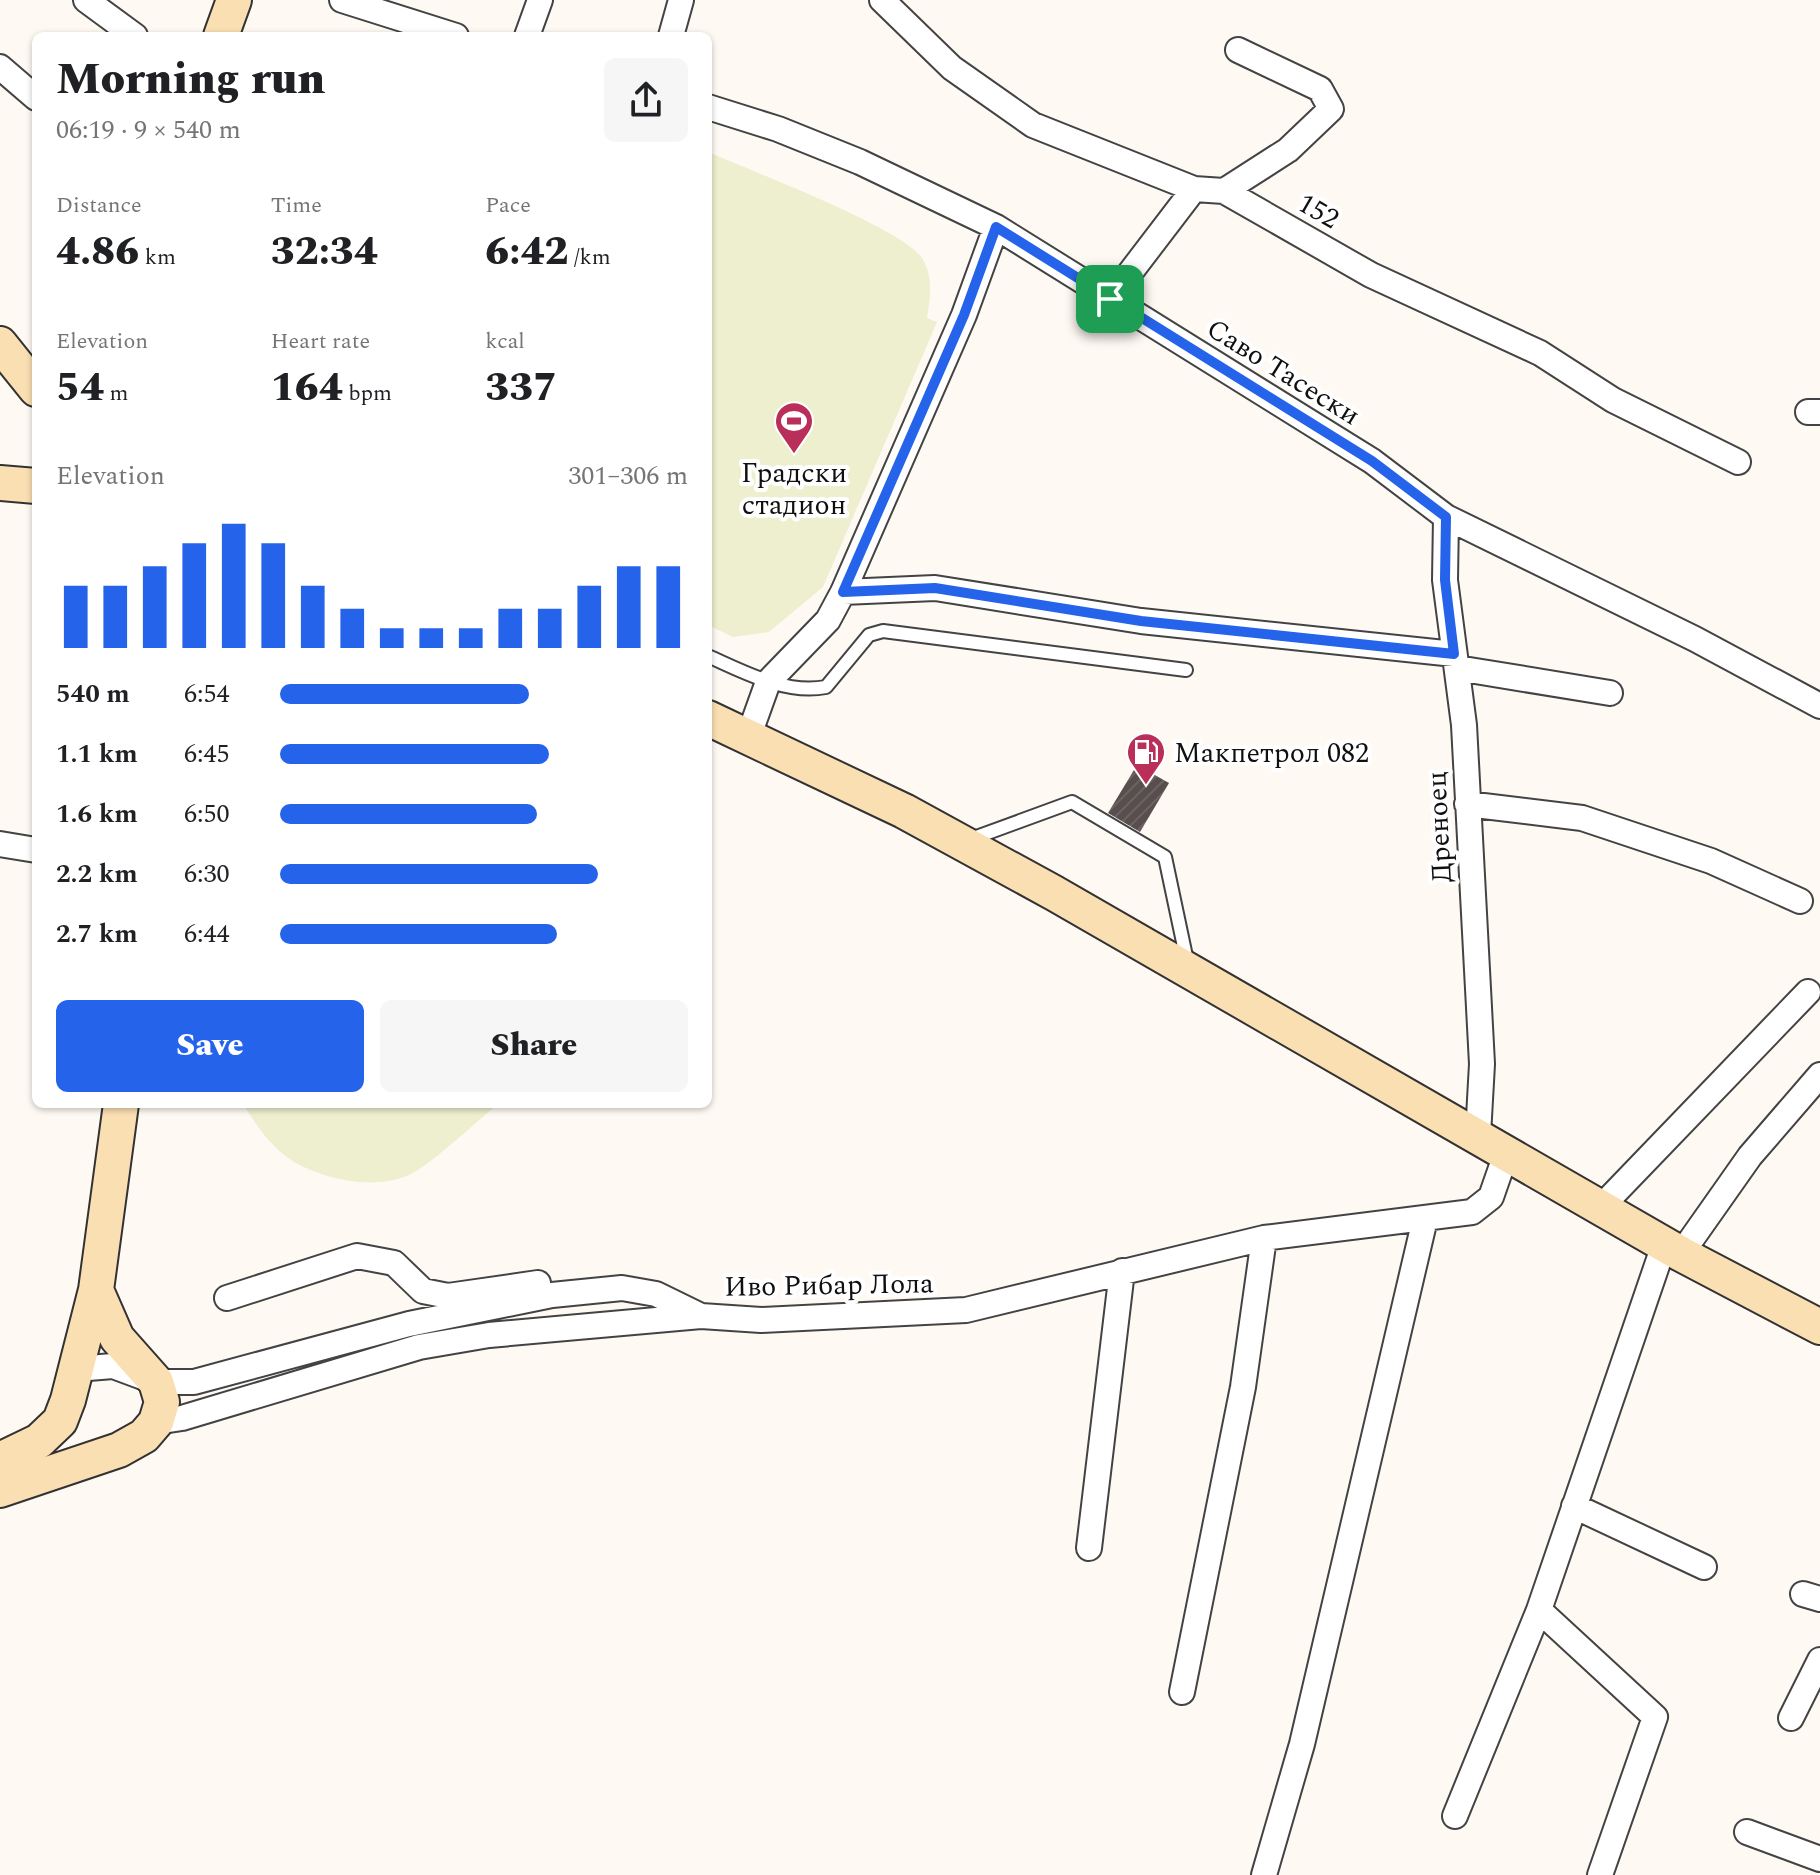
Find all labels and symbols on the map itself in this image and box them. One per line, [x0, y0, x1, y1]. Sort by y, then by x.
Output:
street label: 152 [1289, 182, 1347, 240]
pin [1076, 265, 1144, 333]
street label: Саво Тасески [1198, 308, 1369, 437]
sports icon: Градски стадион [773, 400, 815, 455]
place label: Градски стадион [741, 452, 847, 527]
fuel station icon: Макпетрол 082 [1125, 731, 1167, 786]
place label: Макпетрол 082 [1174, 732, 1369, 775]
street label: Дреноец [1415, 770, 1464, 884]
street label: Иво Рибар Лола [724, 1262, 935, 1309]

